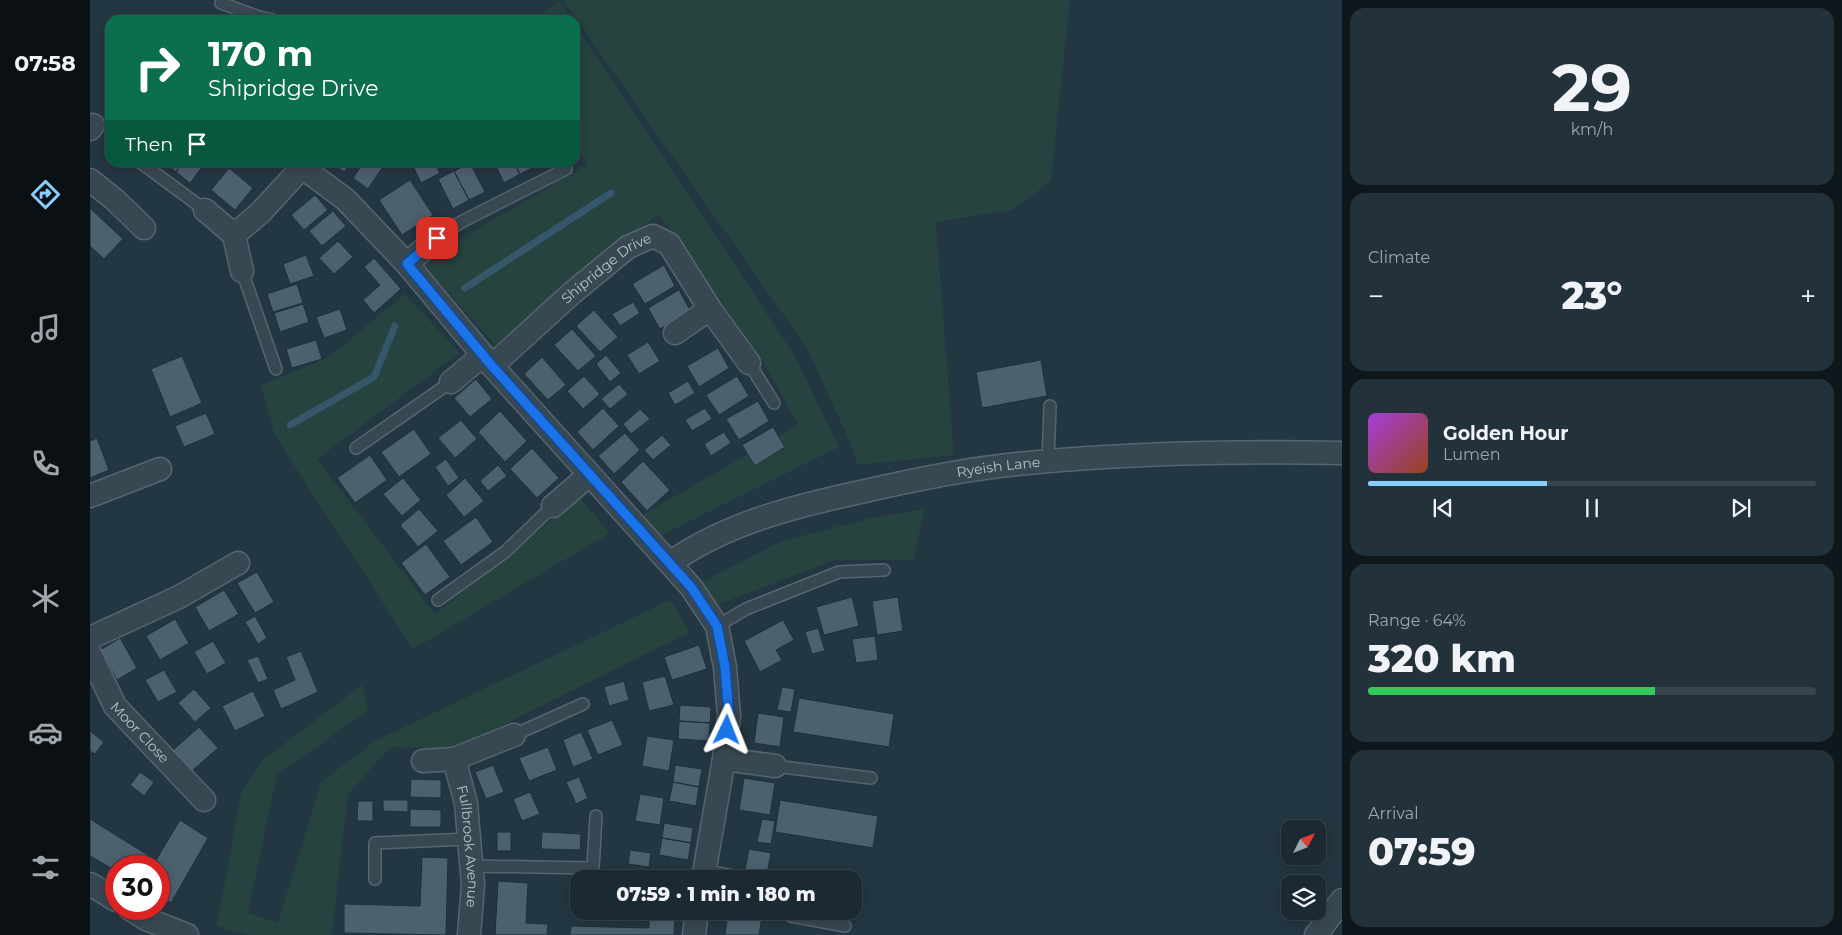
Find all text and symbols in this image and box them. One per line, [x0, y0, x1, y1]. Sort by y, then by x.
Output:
text: 170 m [208, 32, 313, 75]
icon: right [125, 35, 190, 100]
text: 29 [1552, 48, 1632, 127]
text: 07:58 [14, 50, 76, 77]
text: Shipridge Drive [208, 75, 378, 102]
text: km/h [1571, 120, 1613, 139]
icon: arrive [183, 130, 211, 158]
text: Then [125, 133, 173, 156]
icon: directions [28, 177, 63, 212]
pin [416, 217, 458, 259]
icon: arrive [423, 224, 451, 252]
street label: Shipridge Drive [557, 229, 654, 307]
text: Climate [1368, 248, 1430, 267]
text: 23° [1562, 272, 1622, 319]
text: − [1368, 279, 1384, 313]
text: + [1800, 279, 1816, 313]
icon: music [28, 311, 63, 346]
text: Golden Hour [1443, 422, 1569, 445]
text: Lumen [1443, 445, 1501, 464]
icon: phone [28, 446, 63, 481]
street label: Ryeish Lane [955, 453, 1041, 481]
icon: previous [1429, 494, 1457, 522]
icon: pause [1578, 494, 1606, 522]
icon: next [1727, 494, 1755, 522]
icon: climate [28, 581, 63, 616]
text: Range · 64% [1368, 611, 1466, 630]
text: 320 km [1368, 635, 1516, 682]
street label: Moor Close [107, 698, 173, 767]
position arrow [700, 703, 752, 755]
icon: car [28, 715, 63, 750]
street label: Fullbrook Avenue [453, 783, 482, 908]
text: Arrival [1368, 804, 1418, 823]
north arrow [1281, 820, 1326, 865]
map controls [1281, 820, 1326, 920]
text: 07:59 [1368, 828, 1476, 875]
icon: filters [28, 850, 63, 885]
speed limit sign: 30 [105, 855, 170, 920]
button: layers [1281, 875, 1326, 920]
text: 07:59 · 1 min · 180 m [616, 883, 816, 906]

